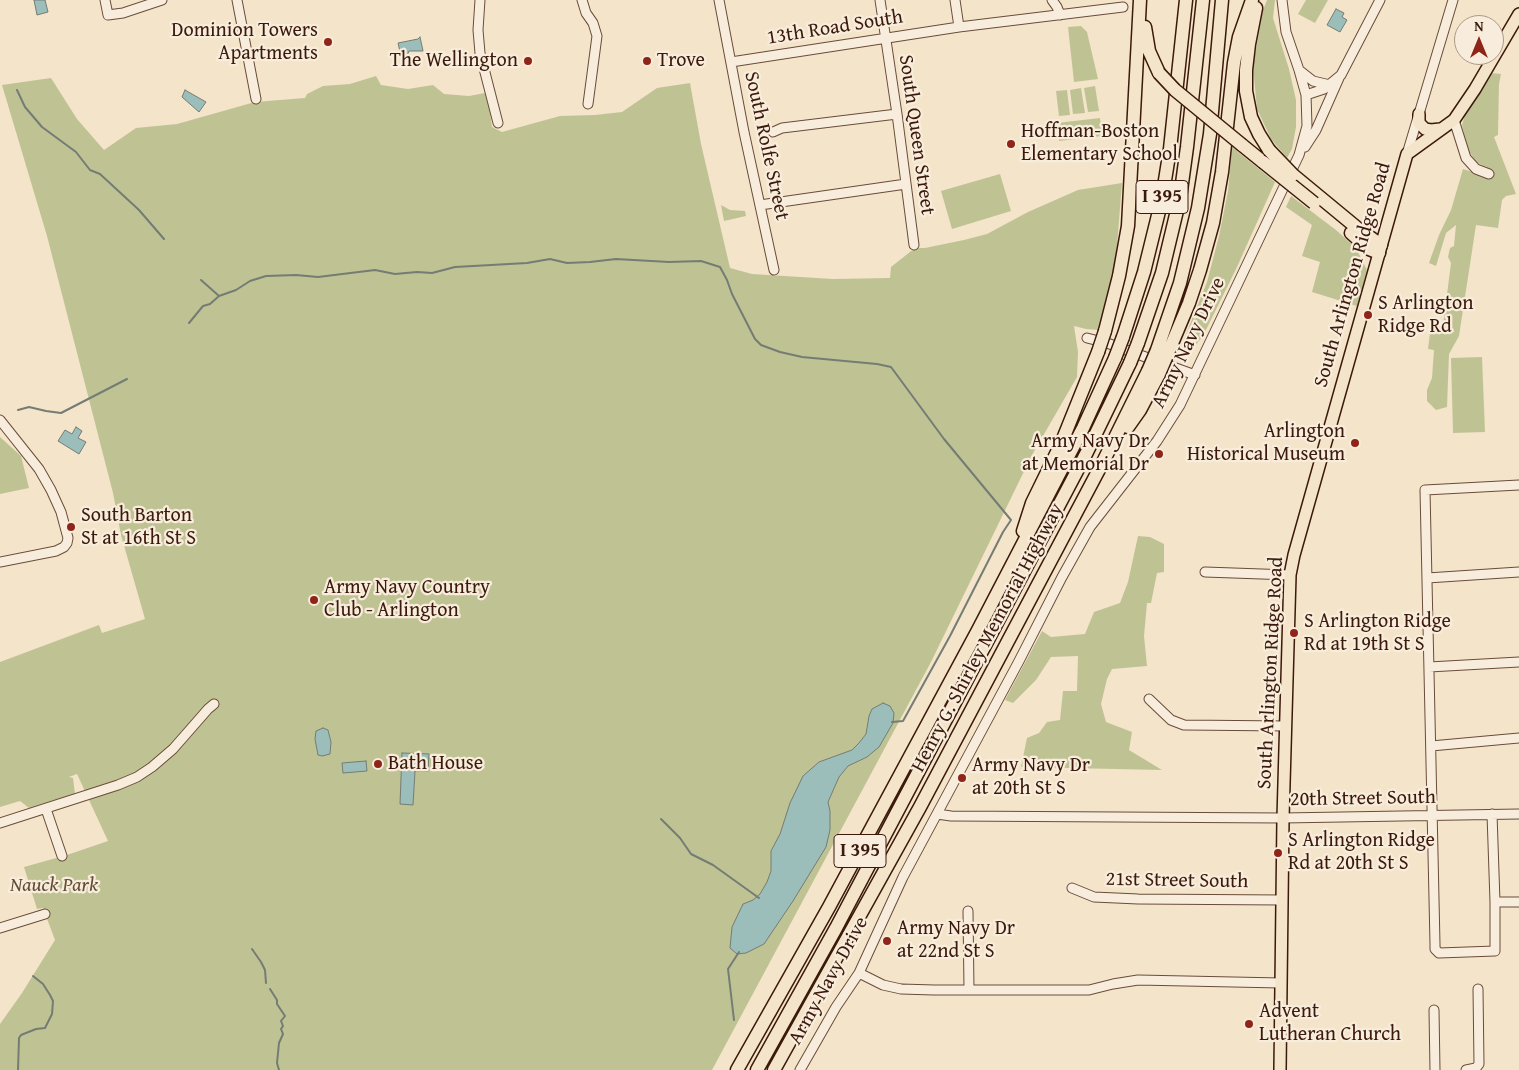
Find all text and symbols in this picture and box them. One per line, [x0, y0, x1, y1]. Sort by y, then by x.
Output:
street label: 13th Road South [765, 5, 905, 51]
north arrow [1454, 15, 1504, 65]
text: N [1474, 16, 1484, 36]
place label: Dominion Towers Apartments [171, 19, 318, 66]
marker: Dominion Towers Apartments [322, 36, 334, 48]
place label: The Wellington [390, 49, 518, 73]
place label: Trove [657, 49, 705, 73]
street label: South Queen Street [893, 53, 939, 217]
marker: The Wellington [522, 55, 534, 67]
marker: Trove [641, 55, 653, 67]
street label: South Rolfe Street [739, 69, 793, 223]
place label: Hoffman-Boston Elementary School [1021, 120, 1178, 167]
marker: Hoffman-Boston Elementary School [1005, 138, 1017, 150]
street label: South Arlington Ridge Road [1309, 160, 1397, 390]
road number: I 395 [1136, 180, 1188, 213]
street label: Army Navy Drive [1147, 274, 1231, 412]
place label: S Arlington Ridge Rd [1378, 292, 1473, 339]
marker: S Arlington Ridge Rd [1362, 309, 1374, 321]
place label: Arlington Historical Museum [1187, 420, 1345, 467]
place label: Army Navy Dr at Memorial Dr [1022, 430, 1149, 477]
marker: Arlington Historical Museum [1349, 437, 1361, 449]
marker: Army Navy Dr at Memorial Dr [1153, 448, 1165, 460]
street label: Henry G. Shirley Memorial Highway [907, 500, 1069, 776]
place label: South Barton St at 16th St S [81, 504, 196, 551]
marker: South Barton St at 16th St S [65, 521, 77, 533]
street label: South Arlington Ridge Road [1253, 556, 1289, 790]
place label: Army Navy Country Club - Arlington [324, 576, 490, 623]
marker: Army Navy Country Club - Arlington [308, 594, 320, 606]
place label: S Arlington Ridge Rd at 19th St S [1304, 610, 1451, 657]
marker: S Arlington Ridge Rd at 19th St S [1288, 627, 1300, 639]
place label: Bath House [388, 752, 483, 776]
place label: Army Navy Dr at 20th St S [972, 754, 1090, 801]
marker: Bath House [372, 758, 384, 770]
marker: Army Navy Dr at 20th St S [956, 772, 968, 784]
street label: 20th Street South [1290, 786, 1436, 812]
place label: S Arlington Ridge Rd at 20th St S [1288, 829, 1435, 876]
road number: I 395 [834, 834, 886, 868]
marker: S Arlington Ridge Rd at 20th St S [1272, 847, 1284, 859]
street label: 21st Street South [1105, 868, 1249, 894]
park label: Nauck Park [10, 874, 98, 898]
street label: Army Navy Drive [784, 913, 874, 1049]
place label: Army Navy Dr at 22nd St S [897, 917, 1015, 964]
marker: Army Navy Dr at 22nd St S [881, 935, 893, 947]
place label: Advent Lutheran Church [1259, 1000, 1401, 1047]
marker: Advent Lutheran Church [1243, 1018, 1255, 1030]

